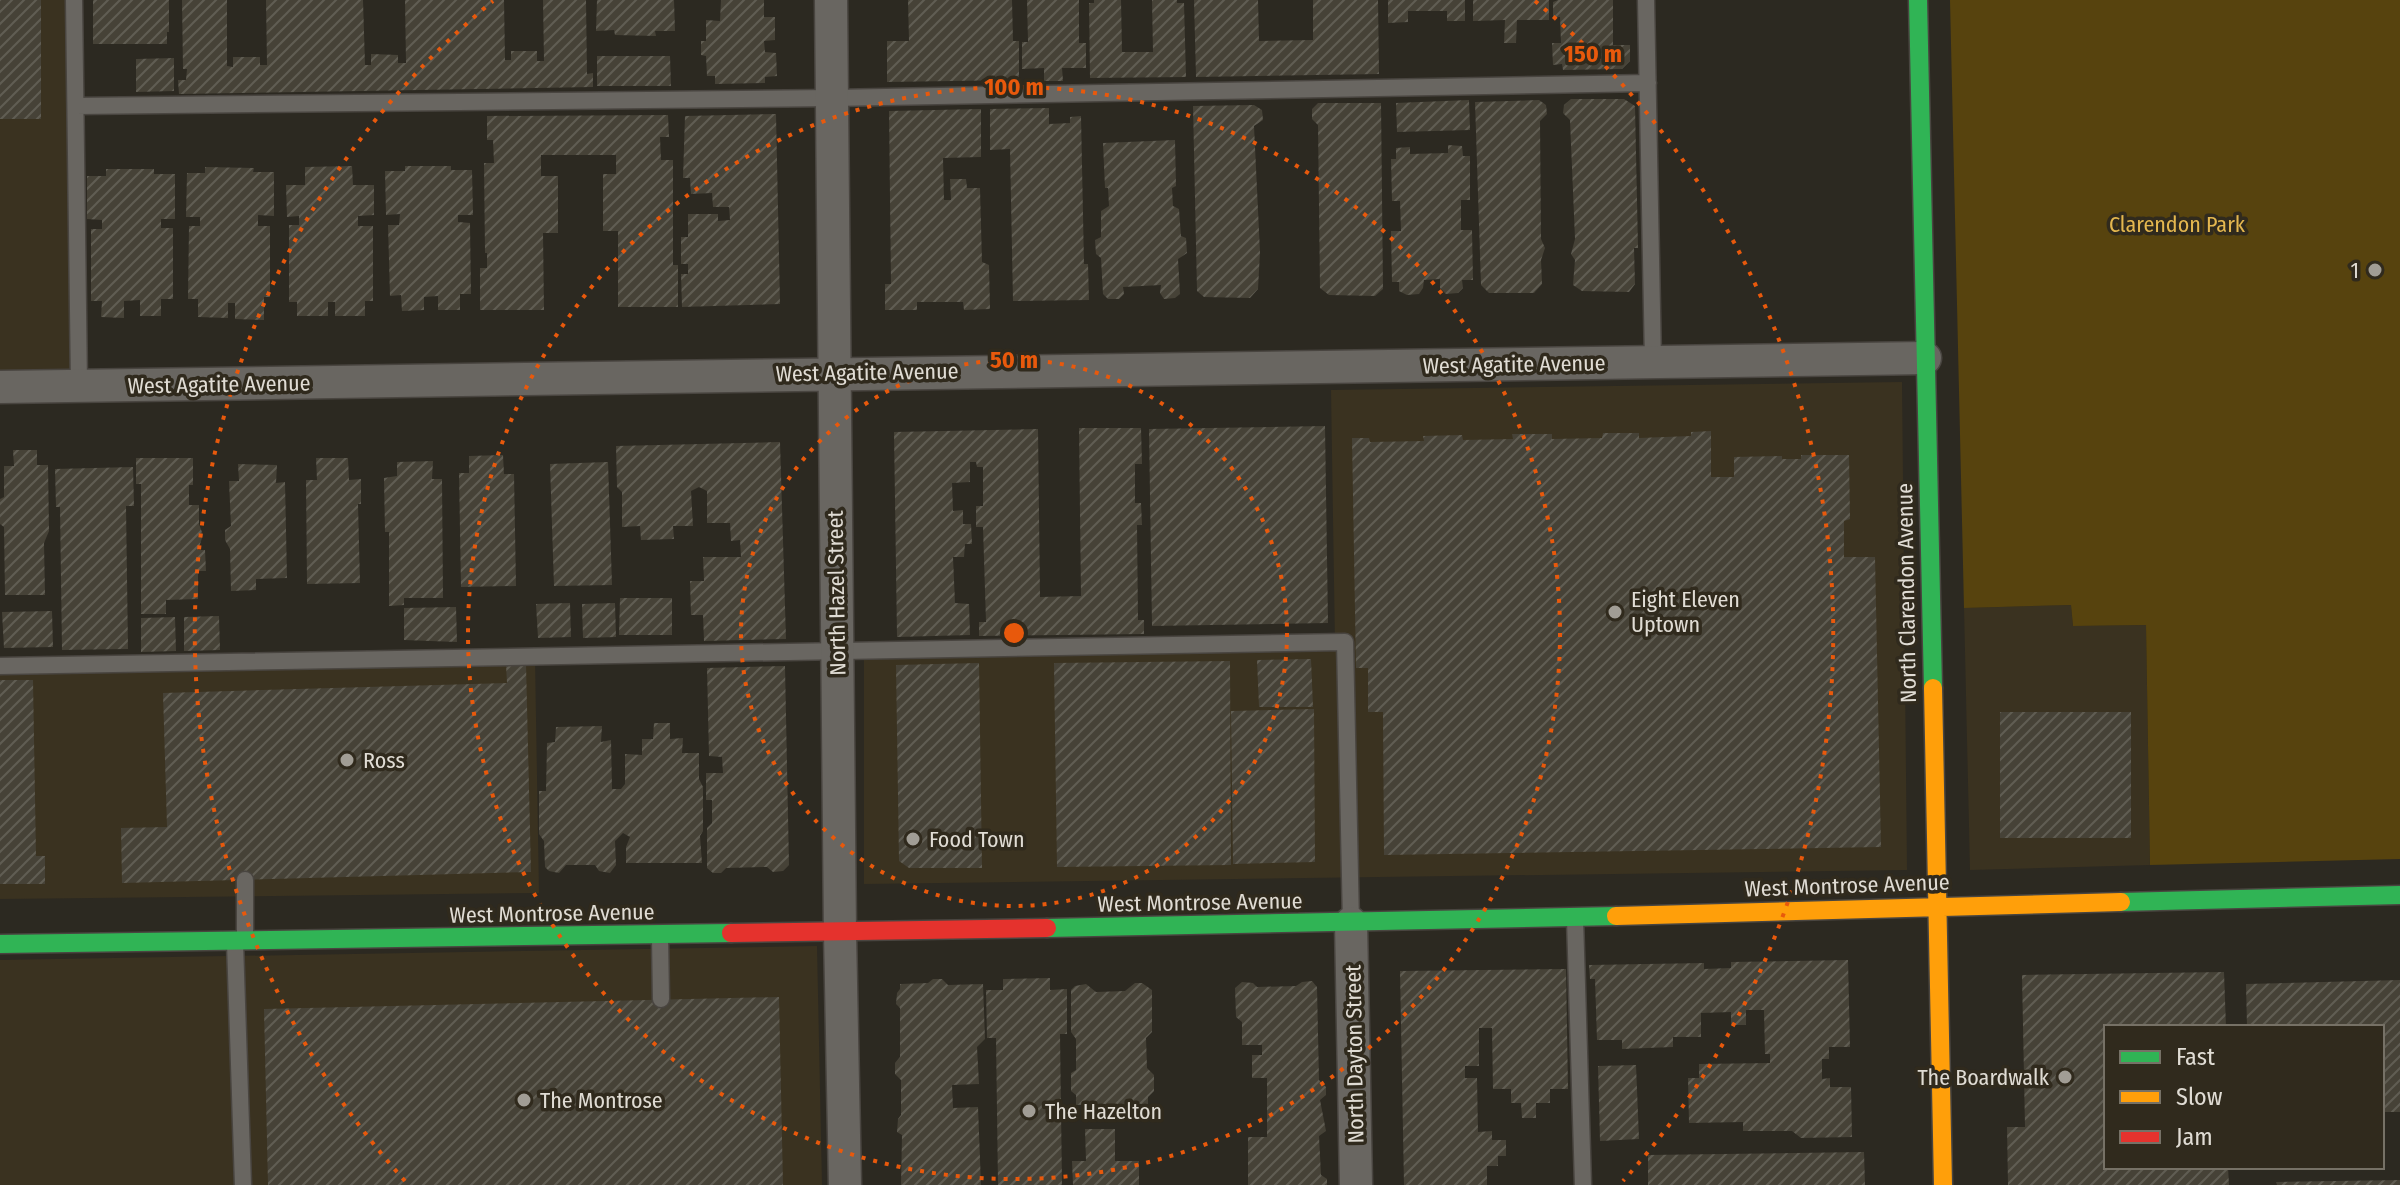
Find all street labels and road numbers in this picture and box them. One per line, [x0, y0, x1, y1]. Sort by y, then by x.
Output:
street label: West Agatite Avenue [1422, 349, 1606, 380]
street label: West Agatite Avenue [775, 357, 959, 388]
street label: West Agatite Avenue [127, 369, 311, 400]
street label: North Clarendon Avenue [1891, 483, 1922, 703]
street label: North Hazel Street [822, 509, 851, 676]
street label: West Montrose Avenue [1744, 868, 1950, 903]
street label: West Montrose Avenue [1097, 887, 1303, 918]
street label: West Montrose Avenue [449, 898, 655, 929]
street label: North Dayton Street [1339, 964, 1370, 1144]

